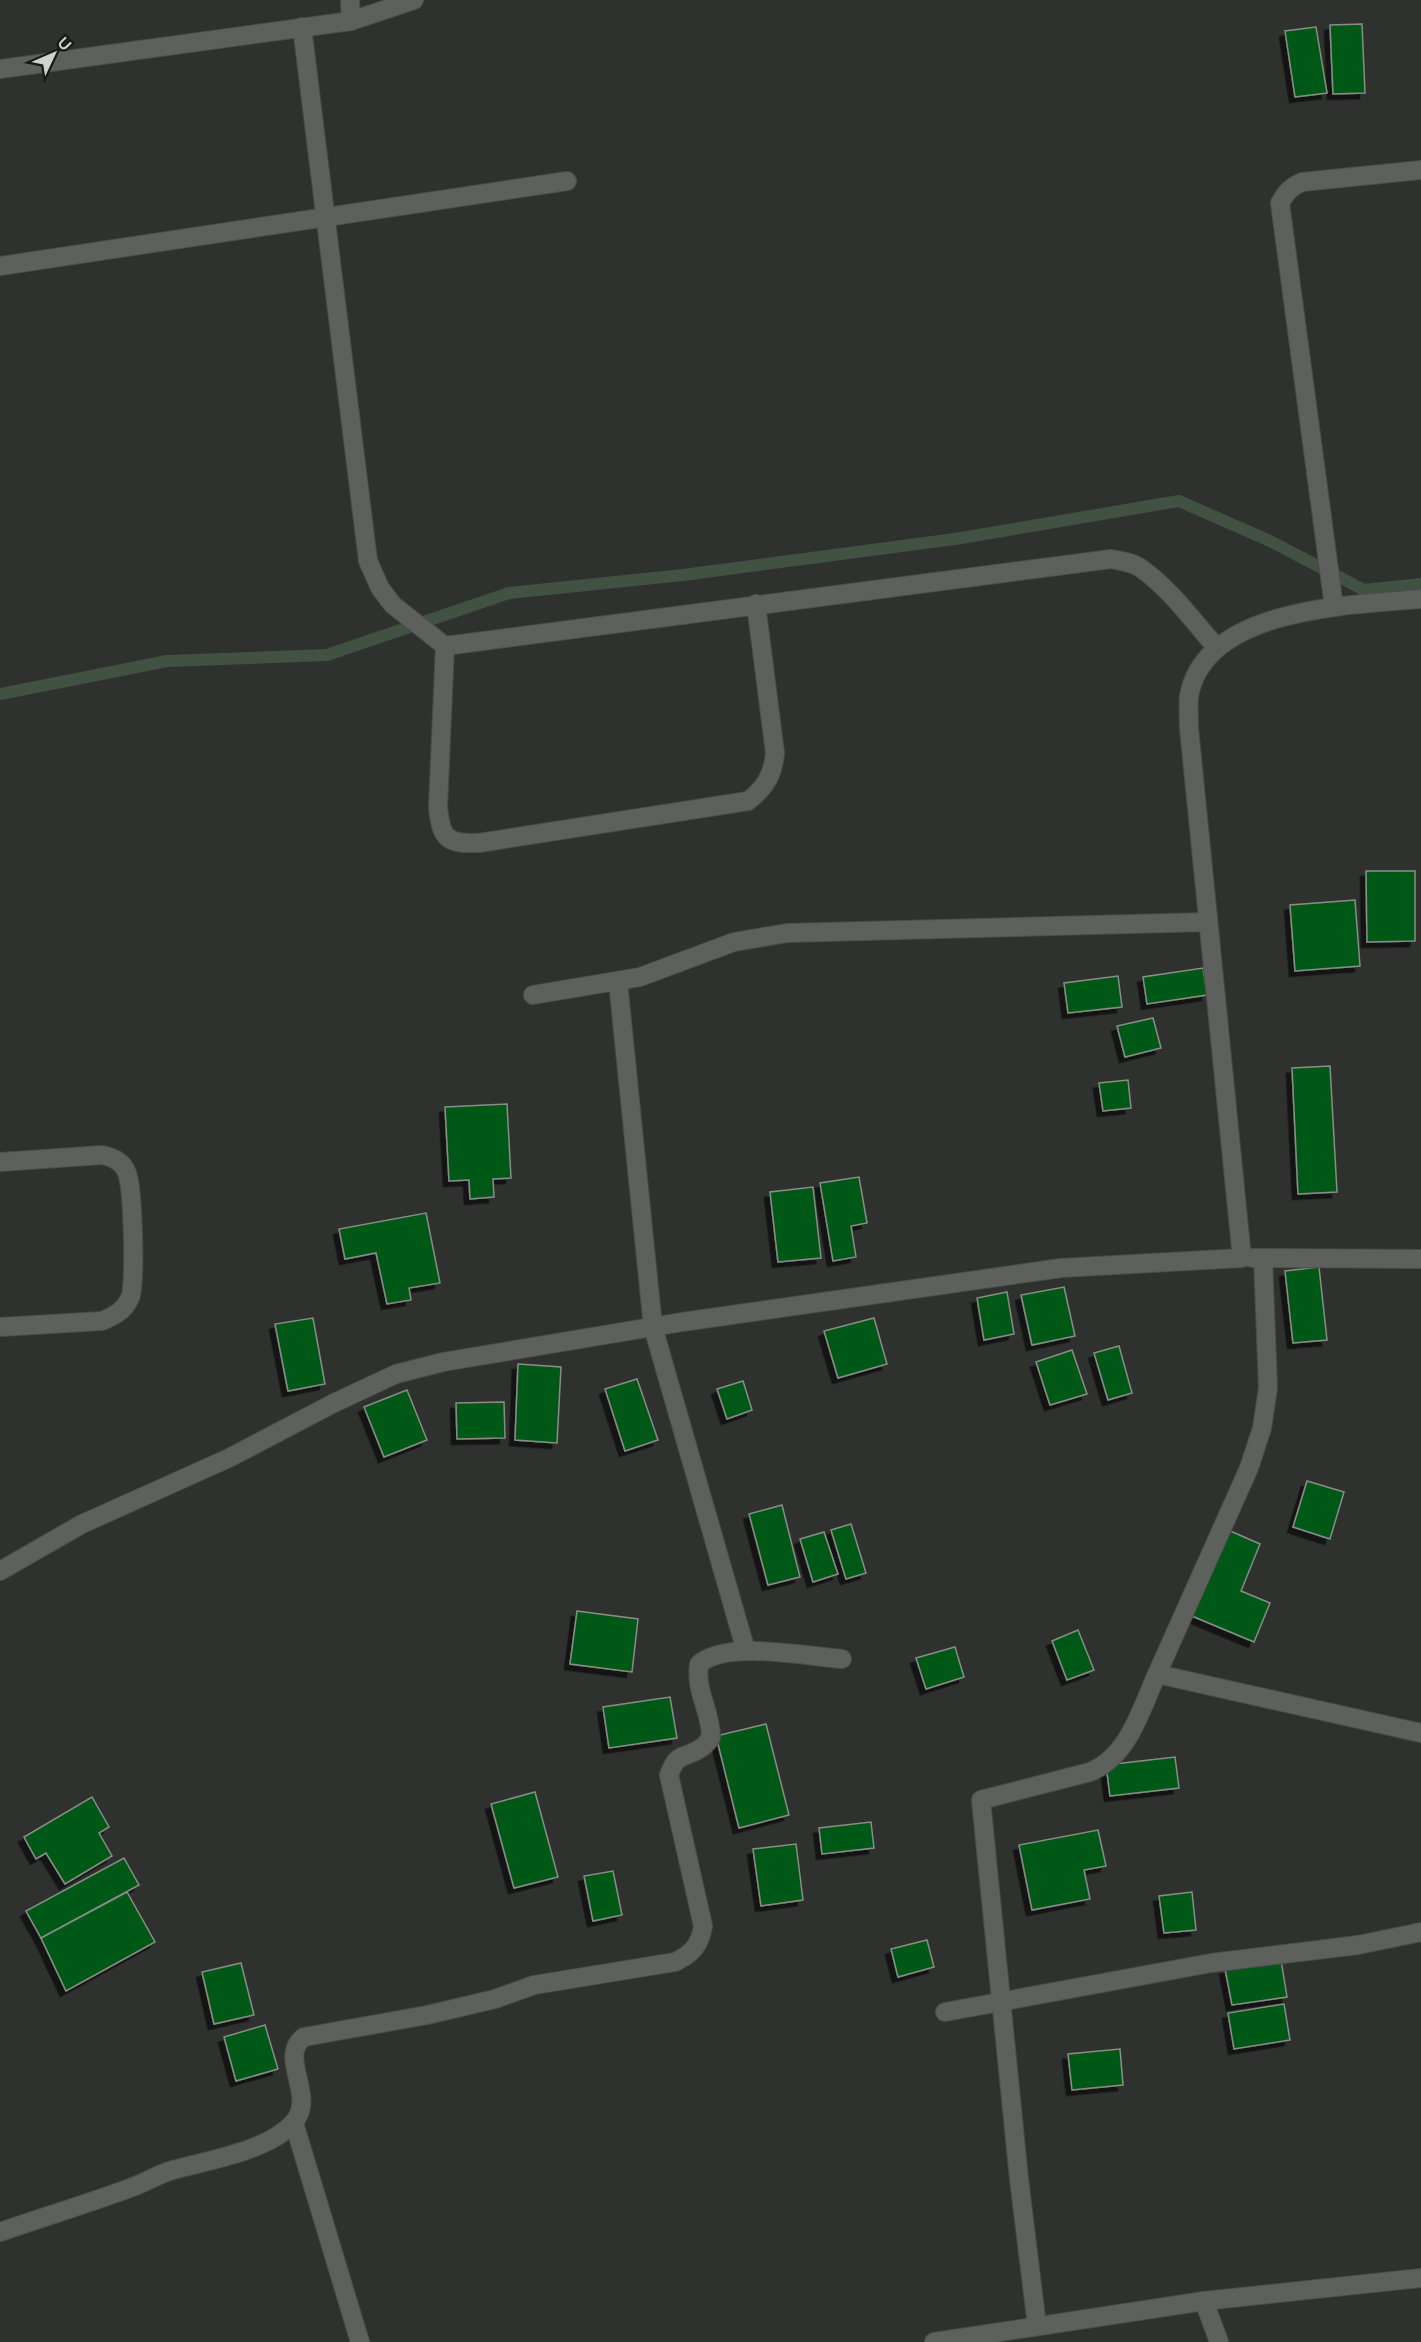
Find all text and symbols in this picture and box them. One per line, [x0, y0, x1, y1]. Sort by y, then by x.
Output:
north arrow [24, 24, 84, 84]
text: U [54, 33, 75, 55]

